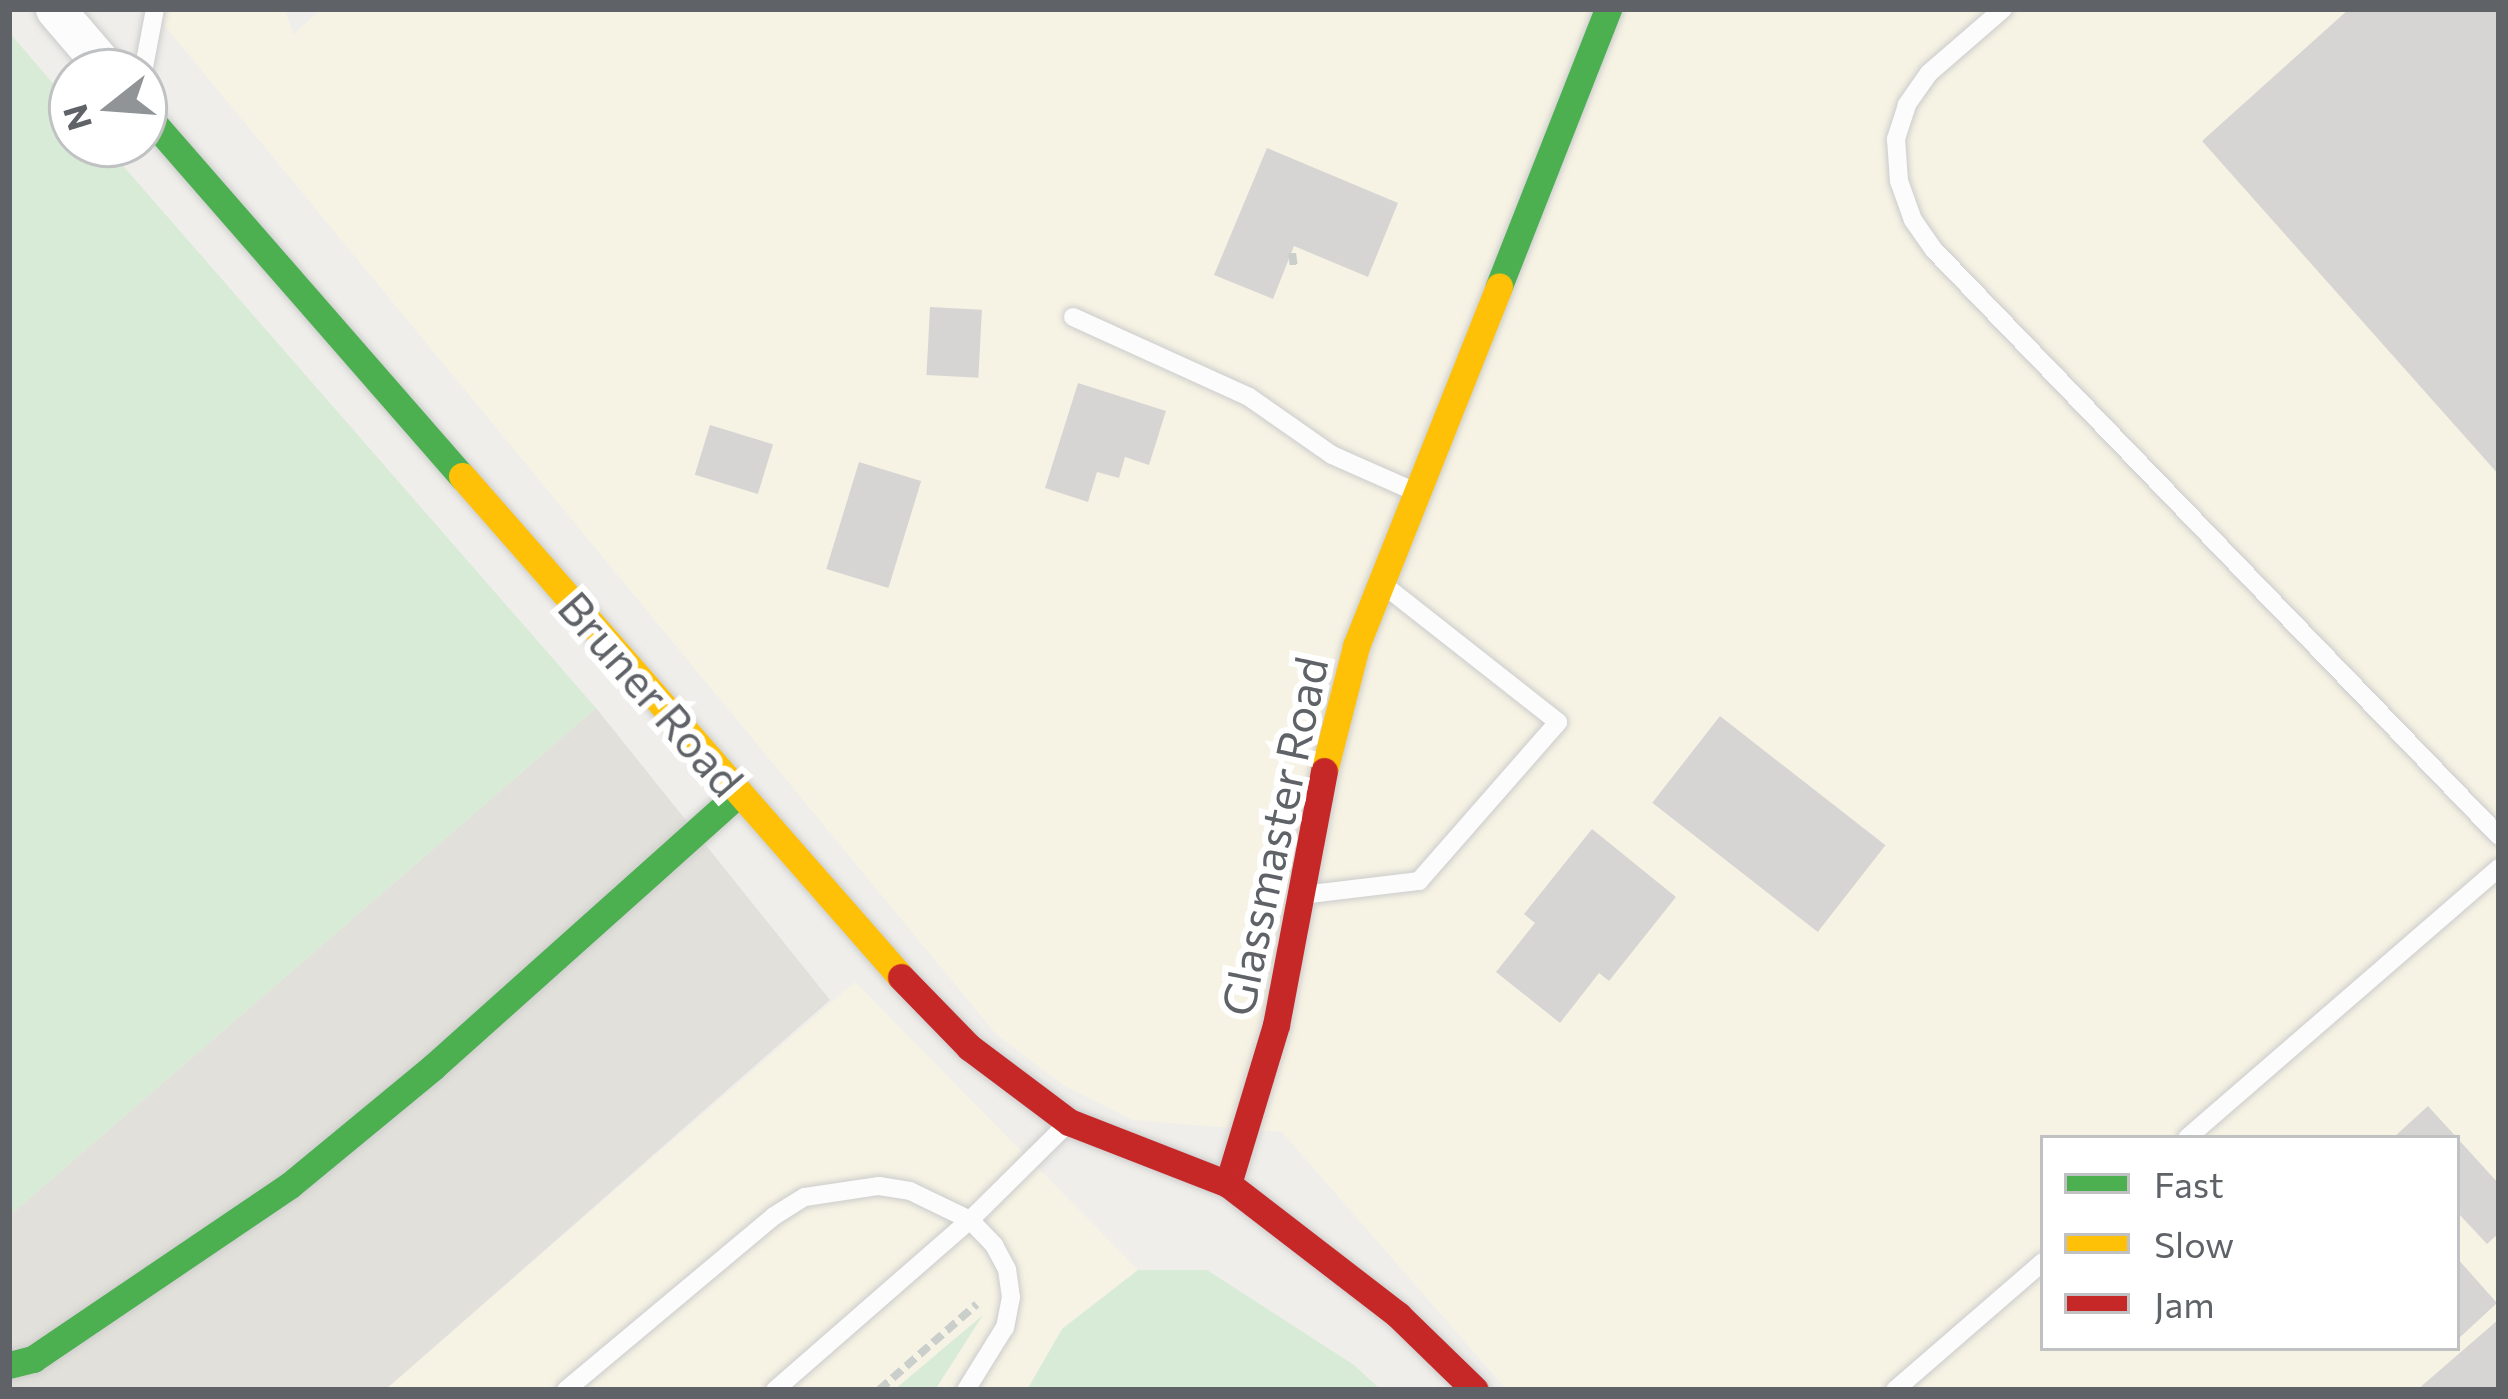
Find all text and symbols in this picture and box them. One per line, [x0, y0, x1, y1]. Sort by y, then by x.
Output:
north arrow [48, 48, 168, 168]
text: N [53, 100, 99, 136]
street label: Bruner Road [549, 580, 755, 806]
street label: Glassmaster Road [1209, 652, 1337, 1020]
legend [2040, 1135, 2460, 1351]
text: Fast [2154, 1161, 2224, 1205]
text: Slow [2154, 1221, 2234, 1265]
text: Jam [2154, 1281, 2215, 1325]

